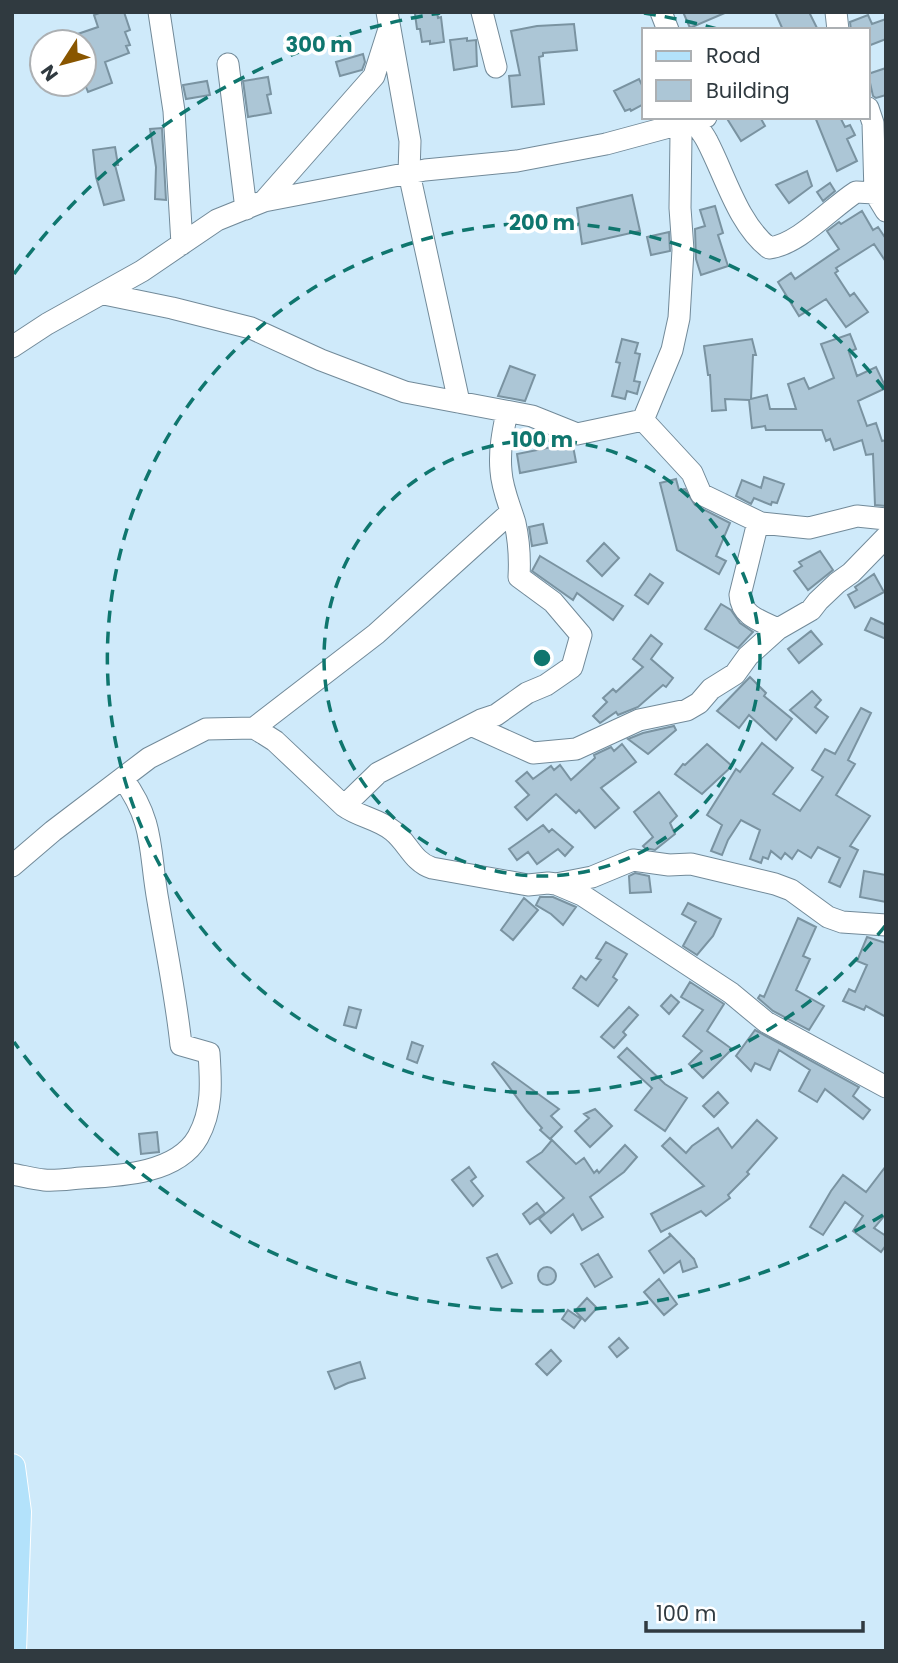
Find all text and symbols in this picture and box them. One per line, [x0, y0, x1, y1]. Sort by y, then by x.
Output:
north arrow [28, 28, 98, 98]
legend [642, 28, 870, 119]
text: 300 m [286, 30, 352, 59]
text: Road [706, 41, 761, 70]
text: N [35, 59, 65, 86]
text: Building [706, 76, 790, 105]
text: 200 m [509, 208, 575, 237]
text: 100 m [511, 425, 573, 454]
centre of rings [530, 646, 554, 670]
scale bar [646, 1590, 863, 1634]
text: 100 m [656, 1599, 716, 1628]

